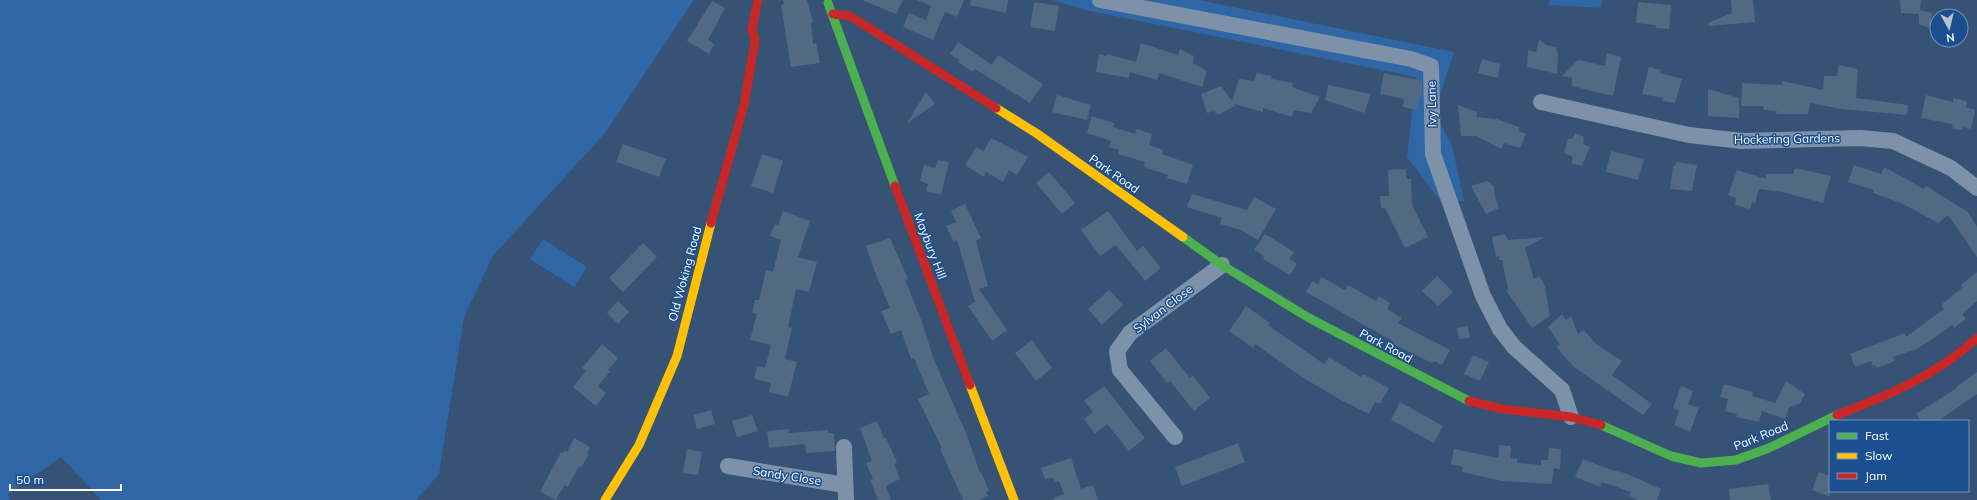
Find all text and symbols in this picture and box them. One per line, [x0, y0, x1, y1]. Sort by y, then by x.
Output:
north arrow [1929, 8, 1969, 48]
text: N [1945, 30, 1955, 45]
street label: Ivy Lane [1424, 81, 1439, 127]
street label: Hockering Gardens [1734, 130, 1840, 147]
street label: Park Road [1086, 151, 1142, 196]
street label: Maybury Hill [911, 210, 950, 281]
street label: Old Woking Road [665, 225, 704, 323]
street label: Sylvan Close [1130, 281, 1195, 336]
street label: Park Road [1357, 325, 1415, 366]
street label: Park Road [1731, 418, 1790, 453]
legend [1829, 420, 1969, 492]
text: Fast [1865, 428, 1889, 443]
text: Slow [1865, 448, 1893, 463]
street label: Sandy Close [752, 463, 822, 488]
scale bar [10, 466, 121, 492]
text: Jam [1865, 468, 1887, 483]
text: 50 m [16, 472, 44, 487]

